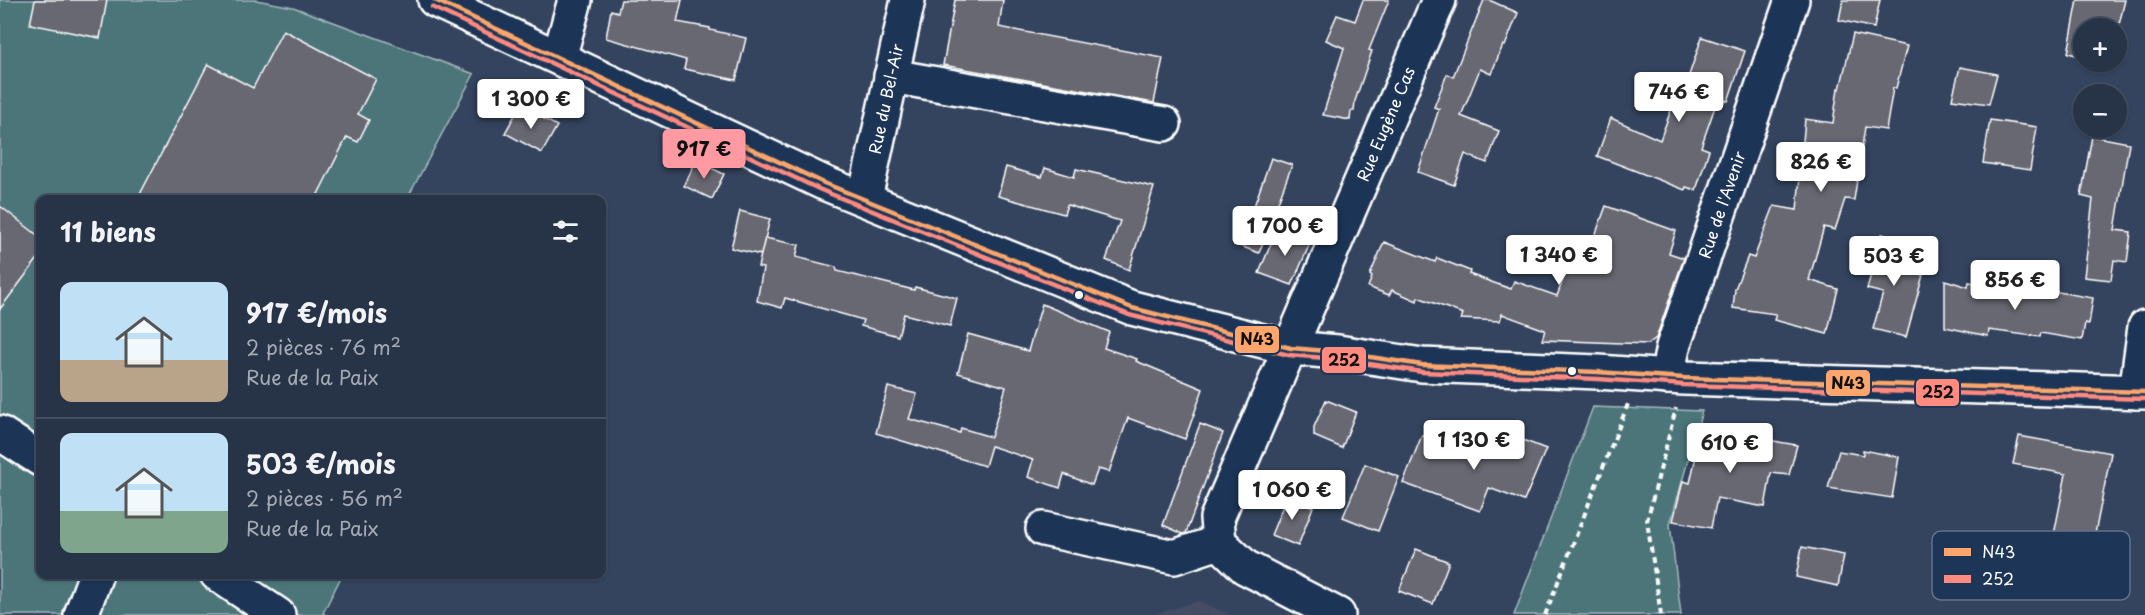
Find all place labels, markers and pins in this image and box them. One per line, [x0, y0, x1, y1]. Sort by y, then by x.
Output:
pin: 746 € [1637, 72, 1721, 123]
pin: 1 300 € [476, 79, 586, 130]
pin: 917 € [662, 129, 746, 180]
pin: 826 € [1779, 142, 1863, 193]
pin: 1 700 € [1230, 206, 1340, 257]
pin: 1 340 € [1504, 235, 1614, 286]
pin: 503 € [1852, 236, 1936, 287]
pin: 856 € [1973, 260, 2057, 311]
unlabelled marker [1073, 289, 1085, 301]
unlabelled marker [1566, 365, 1578, 377]
pin: 1 130 € [1419, 420, 1529, 471]
pin: 610 € [1688, 423, 1772, 474]
pin: 1 060 € [1237, 470, 1347, 521]

